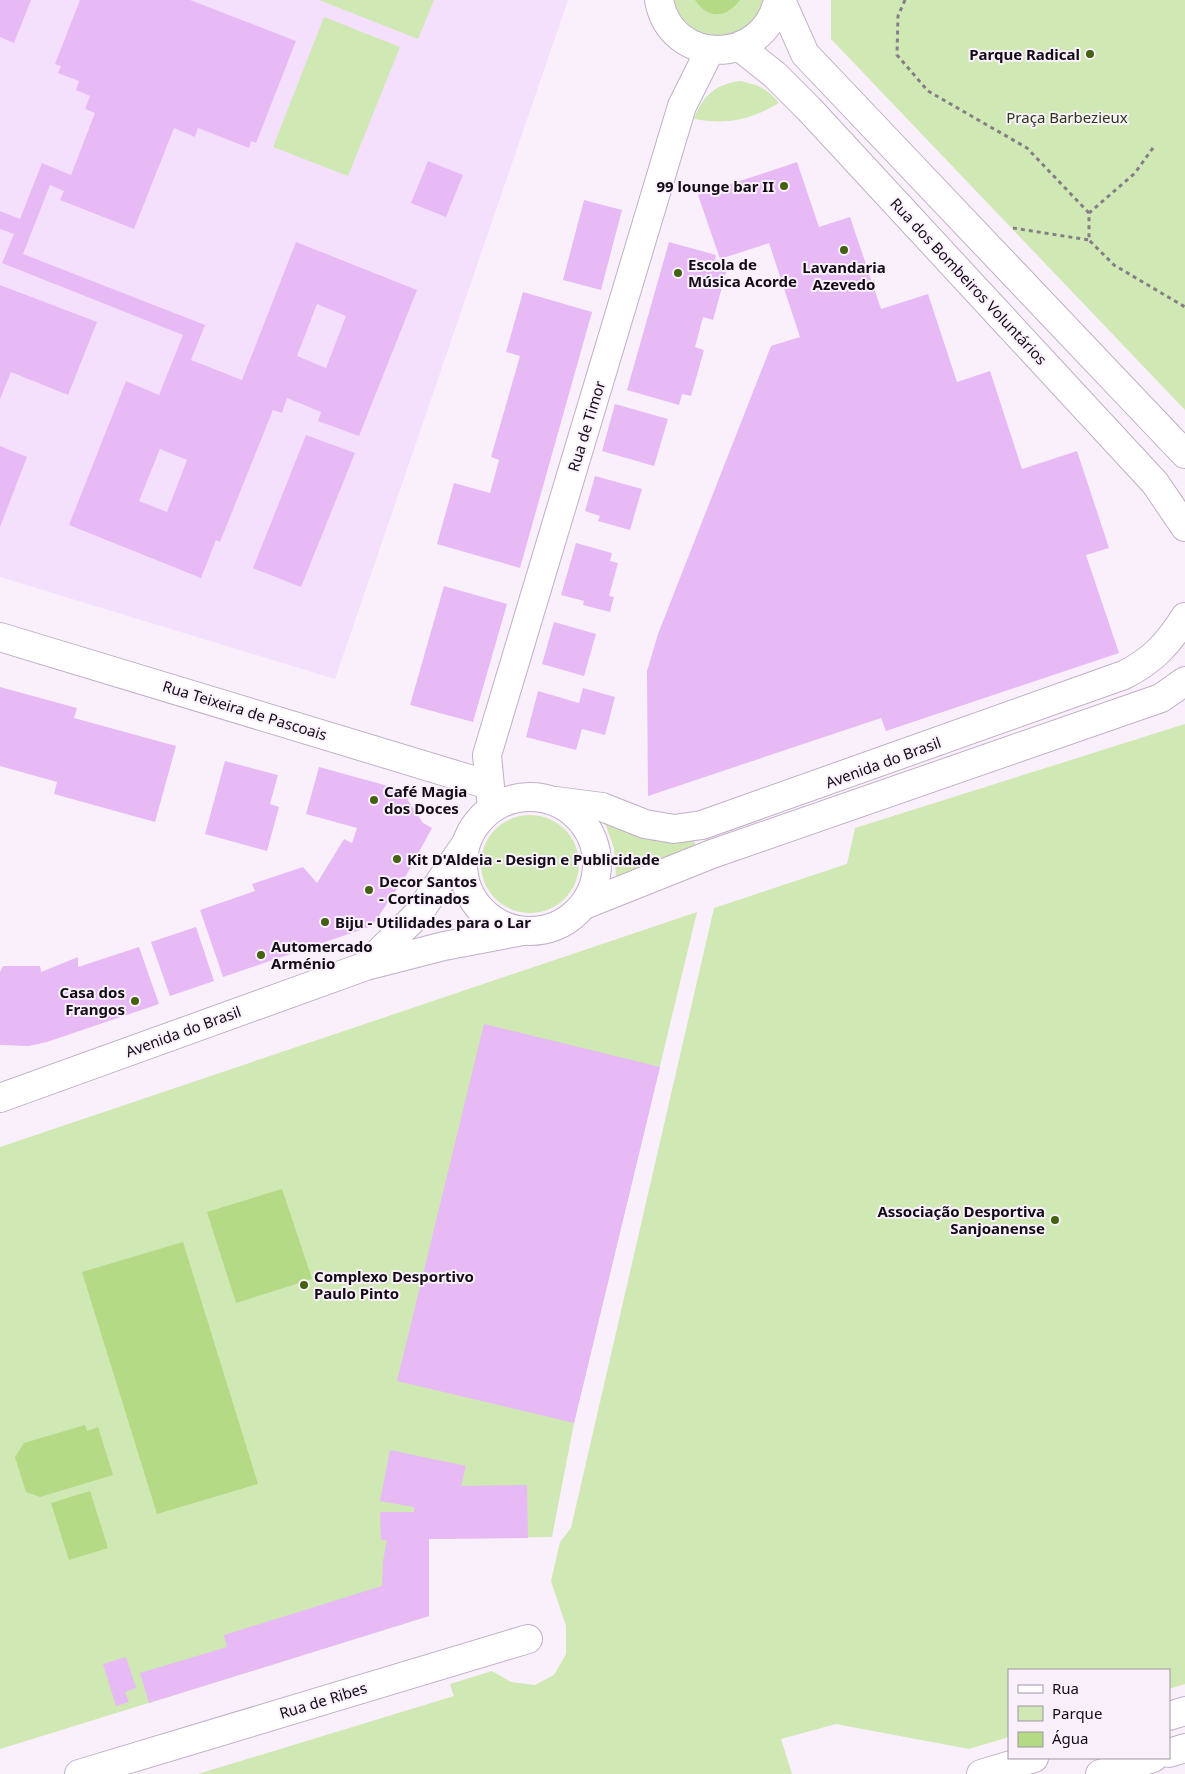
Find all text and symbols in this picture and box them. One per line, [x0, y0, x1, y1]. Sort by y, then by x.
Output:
place label: Parque Radical [969, 44, 1080, 64]
marker: Parque Radical [1084, 48, 1096, 60]
park label: Praça Barbezieux [1006, 107, 1128, 127]
place label: 99 lounge bar II [657, 176, 774, 196]
marker: 99 lounge bar II [778, 180, 790, 192]
street label: Rua dos Bombeiros Voluntários [886, 193, 1052, 369]
marker: Lavandaria Azevedo [838, 244, 850, 256]
place label: Escola de Música Acorde [688, 254, 797, 291]
place label: Lavandaria Azevedo [802, 257, 886, 294]
marker: Escola de Música Acorde [672, 267, 684, 279]
street label: Rua de Timor [563, 378, 609, 474]
street label: Rua Teixeira de Pascoais [160, 675, 330, 745]
street label: Avenida do Brasil [822, 732, 944, 792]
place label: Café Magia dos Doces [384, 781, 467, 818]
marker: Café Magia dos Doces [368, 794, 380, 806]
place label: Kit D'Aldeia - Design e Publicidade [407, 849, 660, 869]
marker: Kit D'Aldeia - Design e Publicidade [391, 853, 403, 865]
place label: Decor Santos - Cortinados [379, 871, 477, 908]
marker: Decor Santos - Cortinados [363, 884, 375, 896]
place label: Biju - Utilidades para o Lar [335, 912, 531, 932]
marker: Biju - Utilidades para o Lar [319, 916, 331, 928]
place label: Automercado Arménio [271, 936, 373, 973]
marker: Automercado Arménio [255, 949, 267, 961]
place label: Casa dos Frangos [60, 982, 125, 1019]
marker: Casa dos Frangos [129, 995, 141, 1007]
street label: Avenida do Brasil [122, 1001, 244, 1061]
place label: Associação Desportiva Sanjoanense [877, 1201, 1045, 1238]
marker: Associação Desportiva Sanjoanense [1049, 1214, 1061, 1226]
place label: Complexo Desportivo Paulo Pinto [314, 1266, 474, 1303]
marker: Complexo Desportivo Paulo Pinto [298, 1279, 310, 1291]
legend [1008, 1669, 1170, 1759]
street label: Rua de Ribes [277, 1677, 369, 1723]
text: Rua [1052, 1678, 1079, 1698]
text: Parque [1052, 1703, 1102, 1723]
text: Água [1052, 1728, 1089, 1748]

